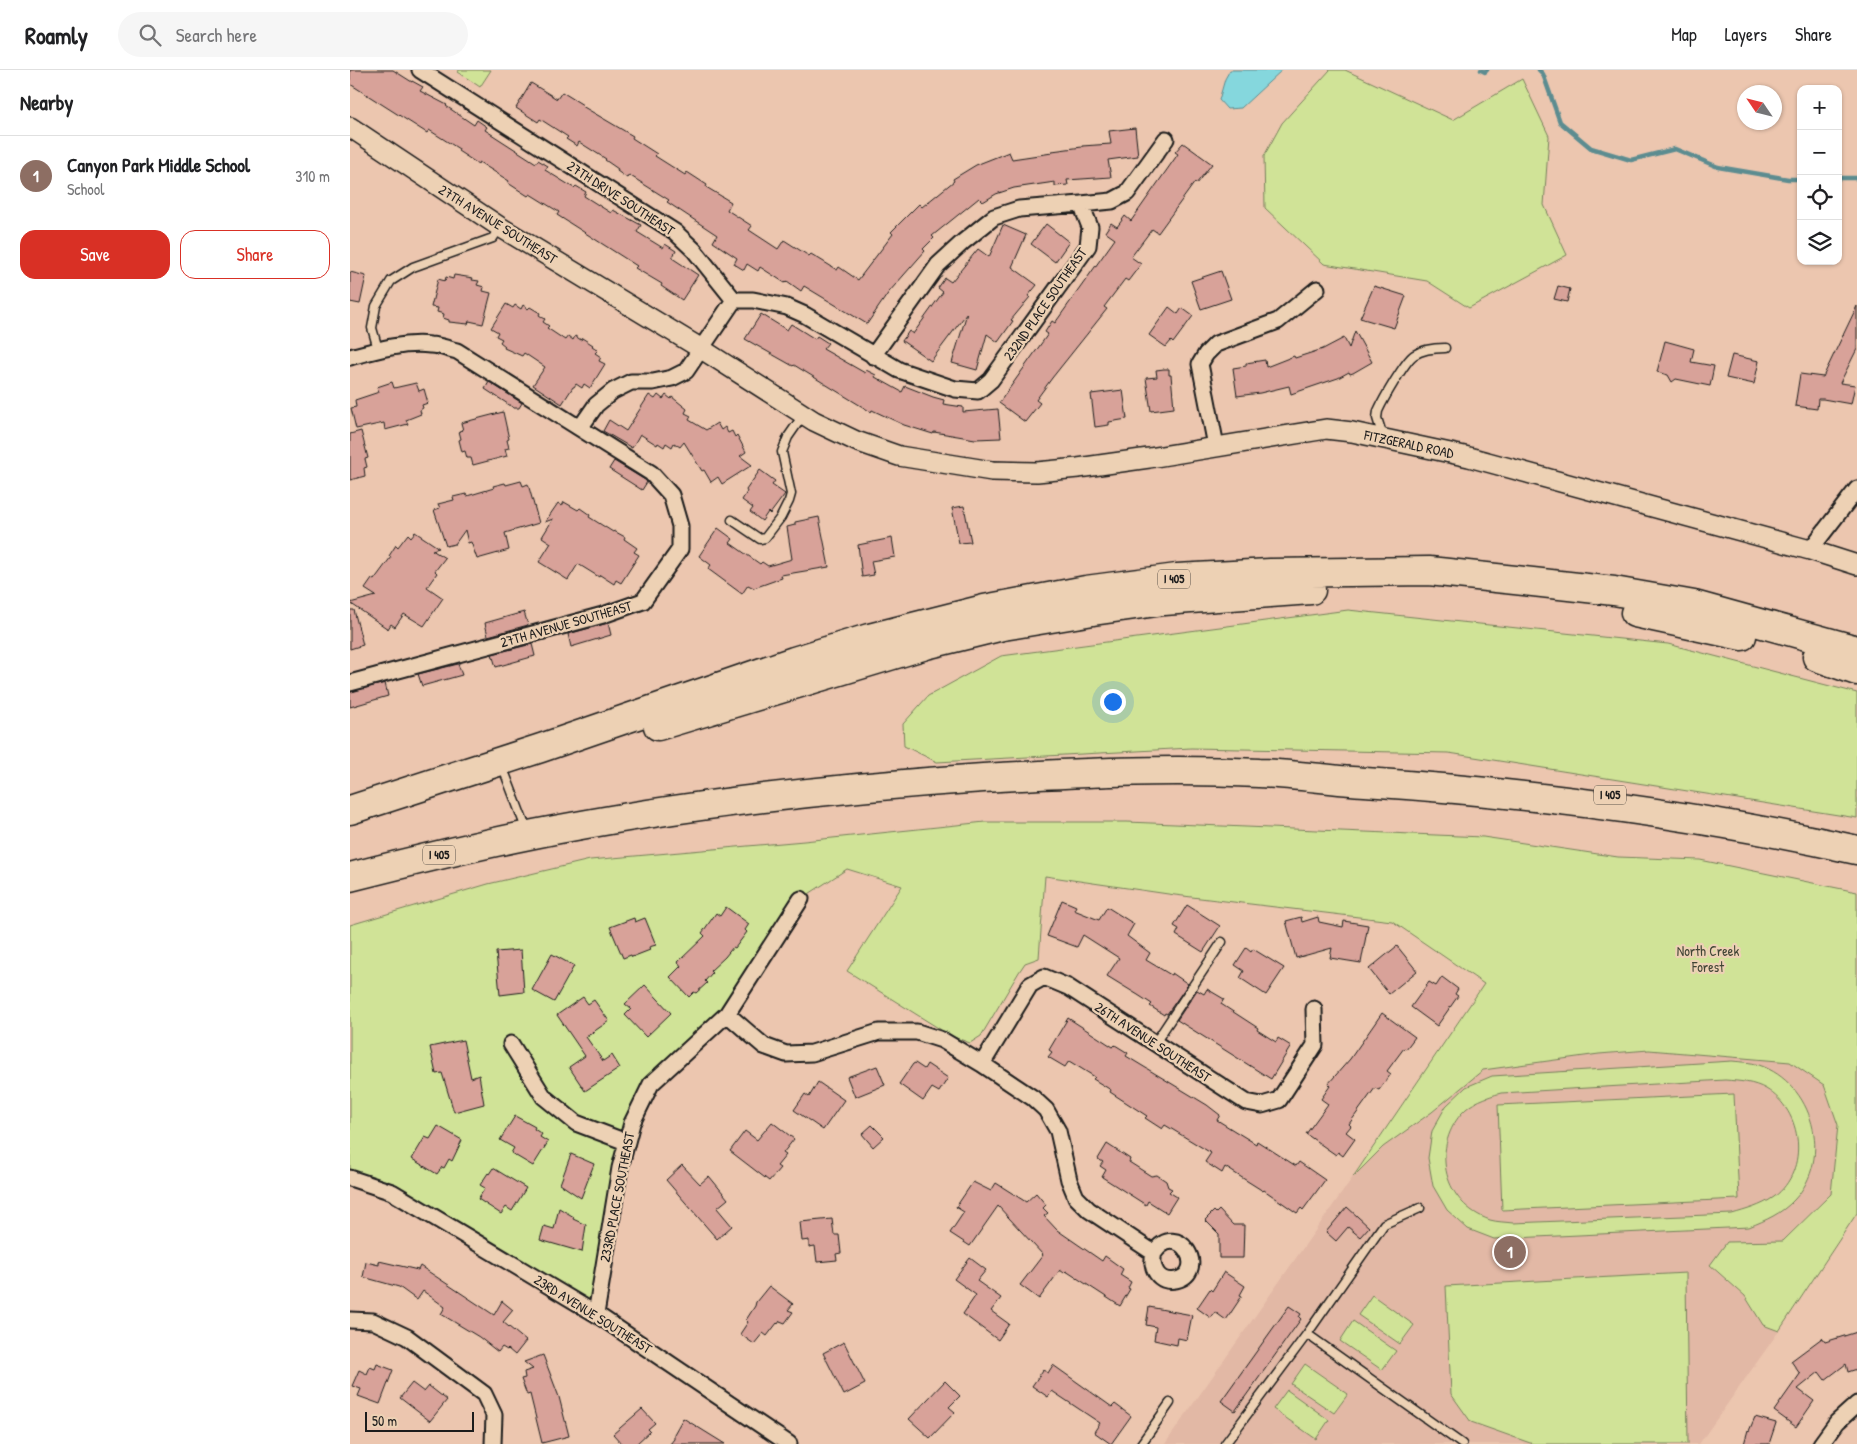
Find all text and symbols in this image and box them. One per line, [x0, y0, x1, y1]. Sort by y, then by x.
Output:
search box [118, 12, 468, 57]
text: Roamly [25, 19, 88, 51]
icon: search [136, 21, 164, 49]
text: Search here [176, 22, 257, 48]
text: Map [1671, 22, 1697, 47]
text: Layers [1725, 22, 1767, 47]
text: Share [1795, 22, 1832, 47]
north arrow [1737, 85, 1782, 130]
map controls [1797, 85, 1842, 265]
button: + [1797, 85, 1842, 130]
text: Nearby [20, 88, 73, 117]
button: − [1797, 130, 1842, 175]
text: Canyon Park Middle School [67, 152, 250, 178]
street label: 27TH DRIVE SOUTHEAST [564, 156, 679, 240]
text: 1 [33, 165, 39, 187]
text: 310 m [295, 165, 330, 187]
button: locate [1797, 175, 1842, 220]
text: School [67, 178, 104, 200]
street label: 27TH AVENUE SOUTHEAST [435, 179, 561, 268]
button: layers [1797, 220, 1842, 265]
button: Save [20, 230, 170, 279]
button: Share [180, 230, 330, 279]
street label: 232ND PLACE SOUTHEAST [999, 243, 1091, 364]
street label: FITZGERALD ROAD [1362, 425, 1456, 462]
road number: I 405 [1158, 569, 1190, 588]
street label: 27TH AVENUE SOUTHEAST [498, 595, 634, 651]
your location [1100, 689, 1126, 715]
road number: I 405 [1594, 786, 1626, 804]
road number: I 405 [423, 846, 455, 864]
park label: North Creek Forest [1677, 941, 1739, 976]
street label: 26TH AVENUE SOUTHEAST [1092, 997, 1215, 1087]
street label: 233RD PLACE SOUTHEAST [595, 1130, 639, 1264]
pin: 1 [1494, 1233, 1526, 1271]
street label: 23RD AVENUE SOUTHEAST [531, 1270, 656, 1358]
scale bar [365, 1409, 474, 1432]
text: 50 m [372, 1411, 397, 1430]

